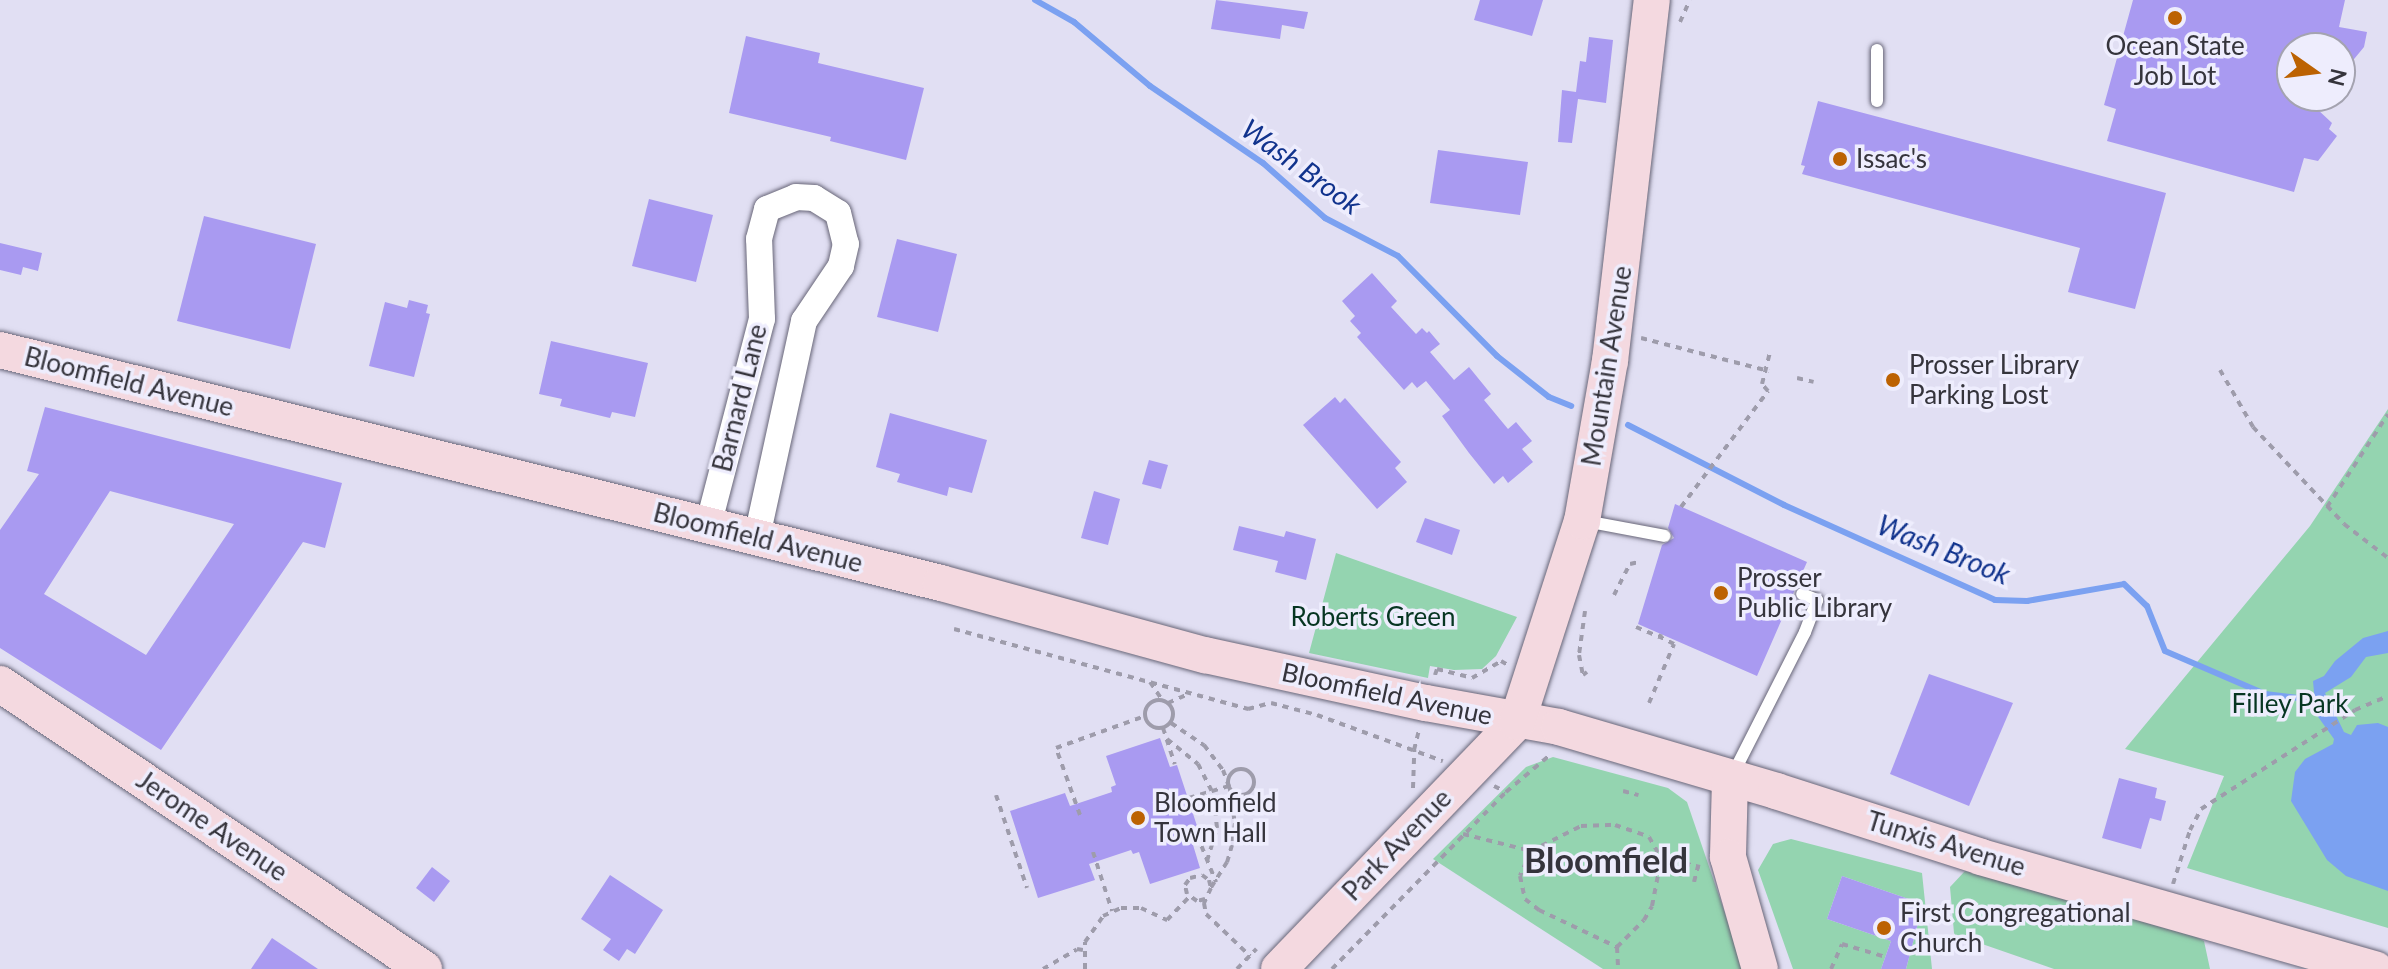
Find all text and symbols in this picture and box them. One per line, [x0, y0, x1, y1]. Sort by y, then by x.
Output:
marker: Ocean State Job Lot [2166, 9, 2184, 27]
place label: Ocean State Job Lot [2105, 30, 2245, 92]
north arrow [2276, 32, 2356, 112]
text: N [2323, 66, 2353, 89]
water label: Wash Brook [1235, 111, 1369, 221]
place label: Issac's [1856, 143, 1927, 175]
marker: Issac's [1831, 150, 1849, 168]
street label: Mountain Avenue [1576, 263, 1638, 469]
street label: Barnard Lane [707, 321, 773, 475]
street label: Bloomfield Avenue [21, 341, 237, 423]
place label: Prosser Library Parking Lost [1909, 349, 2080, 410]
marker: Prosser Library Parking Lost [1884, 371, 1902, 389]
street label: Bloomfield Avenue [650, 497, 866, 579]
water label: Wash Brook [1873, 507, 2015, 591]
place label: Prosser Public Library [1737, 562, 1892, 624]
marker: Prosser Public Library [1712, 584, 1730, 602]
park label: Roberts Green [1291, 601, 1455, 633]
street label: Bloomfield Avenue [1278, 656, 1496, 732]
park label: Filley Park [2231, 688, 2349, 720]
street label: Jerome Avenue [130, 764, 294, 888]
street label: Park Avenue [1336, 783, 1458, 907]
place label: Bloomfield Town Hall [1154, 787, 1277, 848]
street label: Tunxis Avenue [1863, 805, 2029, 883]
marker: Bloomfield Town Hall [1129, 809, 1147, 827]
district label: Bloomfield [1524, 840, 1688, 880]
place label: First Congregational Church [1900, 897, 2131, 958]
marker: First Congregational Church [1875, 919, 1893, 937]

